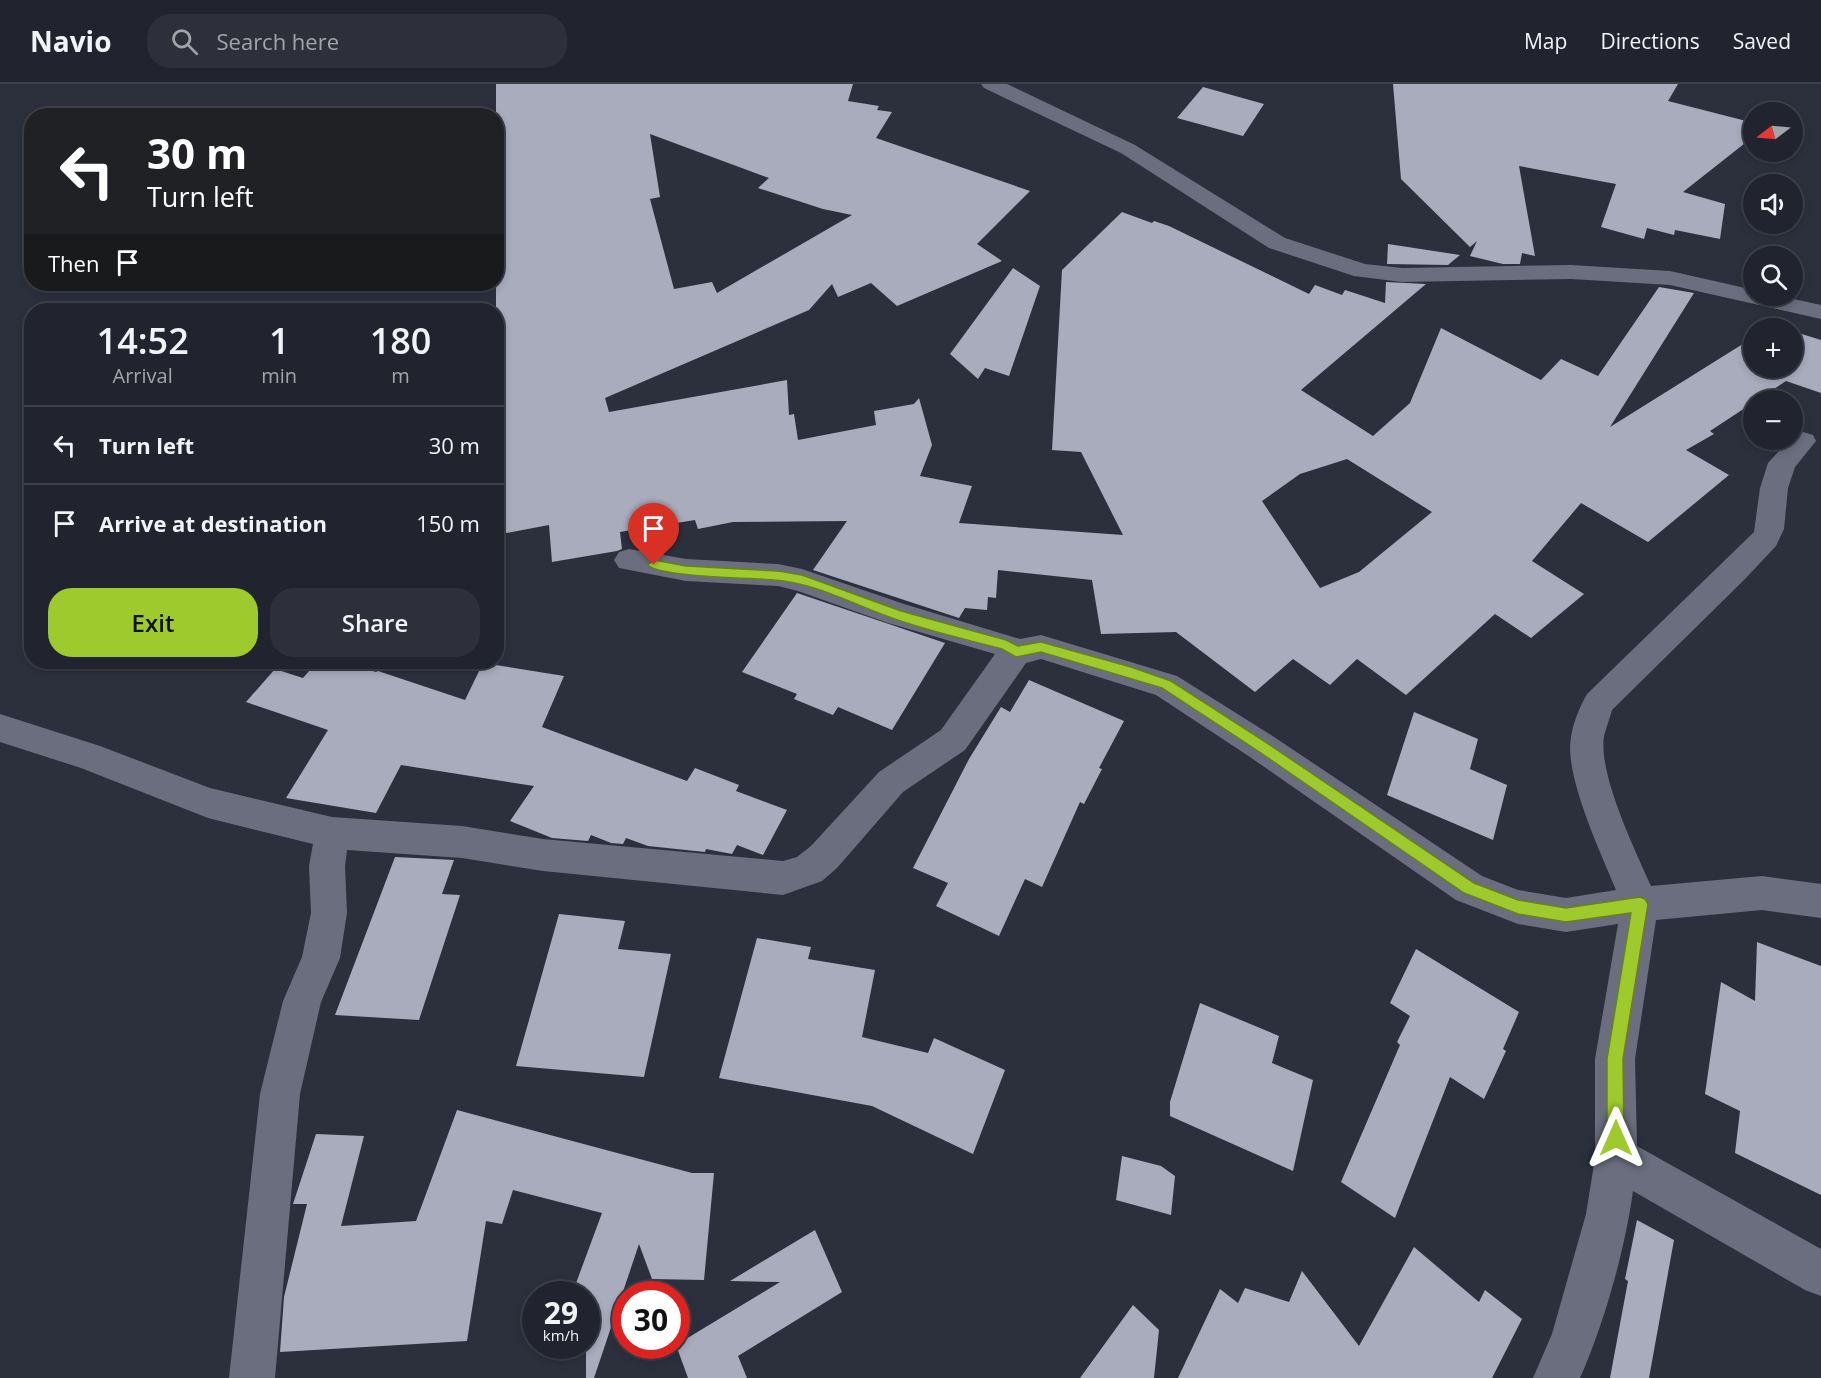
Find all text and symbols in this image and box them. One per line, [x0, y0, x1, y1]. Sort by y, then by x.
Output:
search box [147, 14, 567, 68]
text: Navio [30, 22, 111, 60]
icon: search [168, 25, 201, 58]
text: Search here [216, 26, 339, 56]
text: Map [1524, 27, 1567, 55]
text: Directions [1600, 27, 1700, 55]
text: Saved [1733, 27, 1791, 55]
north arrow [1743, 102, 1803, 162]
map controls [1743, 102, 1803, 450]
text: 30 m [147, 124, 247, 181]
icon: left [48, 132, 126, 210]
button: sound [1743, 174, 1803, 234]
text: Turn left [147, 178, 254, 215]
icon: arrive [111, 246, 144, 279]
button: search [1743, 246, 1803, 306]
text: Then [48, 248, 99, 278]
text: 14:52 [97, 316, 189, 365]
text: 1 [269, 316, 290, 365]
text: 180 [370, 316, 431, 365]
button: + [1743, 318, 1803, 378]
text: Arrival [113, 362, 173, 389]
text: min [261, 362, 297, 389]
text: m [391, 362, 410, 389]
button: − [1743, 390, 1803, 450]
icon: left [48, 429, 81, 462]
text: Turn left [99, 430, 194, 460]
text: 30 m [429, 430, 480, 460]
pin [628, 503, 679, 565]
icon: arrive [48, 507, 81, 540]
text: Arrive at destination [99, 508, 327, 538]
text: 150 m [416, 508, 480, 538]
icon: arrive [637, 512, 670, 545]
button: Exit [48, 588, 258, 657]
button: Share [270, 588, 480, 657]
position arrow [1584, 1106, 1648, 1170]
speed limit sign: 30 [612, 1281, 690, 1359]
text: 29 [544, 1292, 578, 1333]
text: km/h [543, 1325, 579, 1345]

